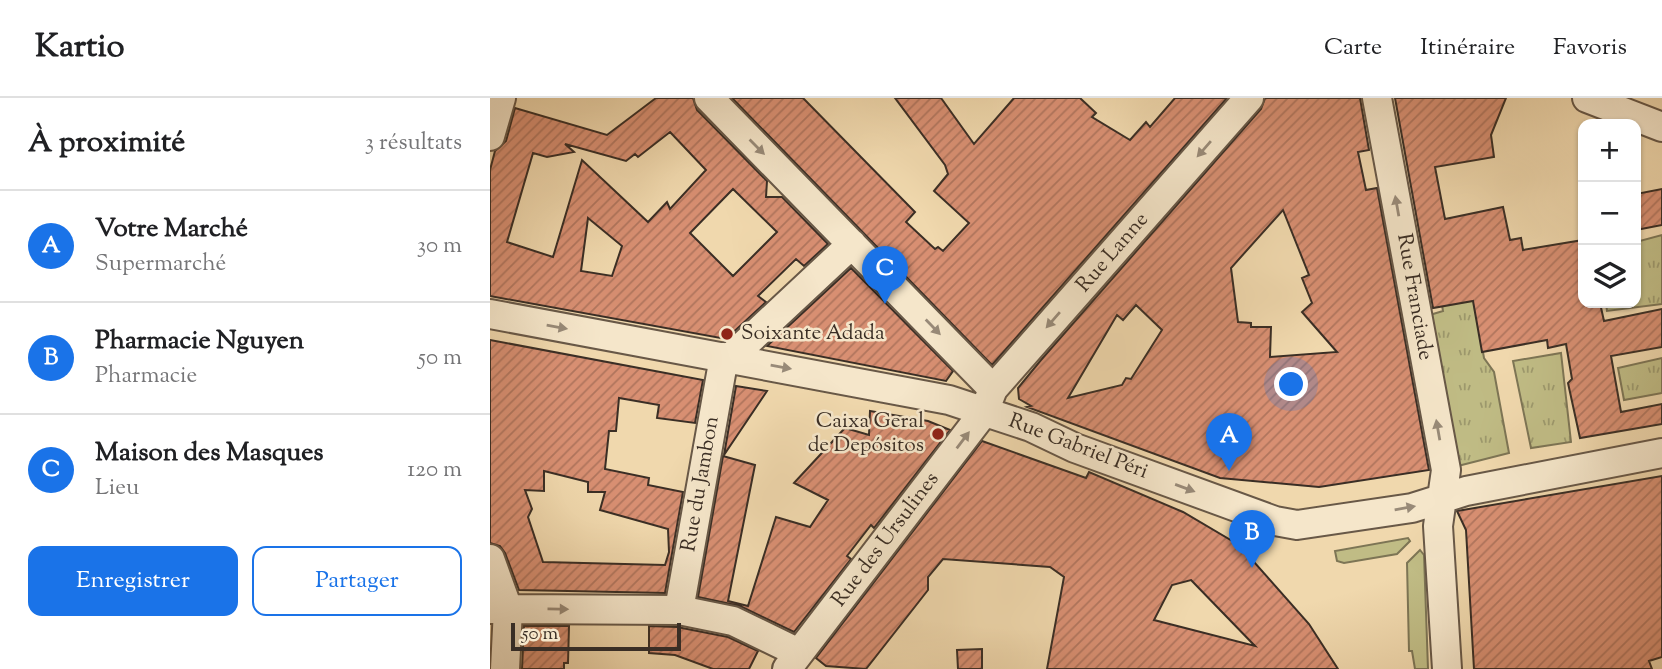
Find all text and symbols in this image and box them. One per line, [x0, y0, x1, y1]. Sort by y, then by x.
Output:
text: Kartio [35, 24, 125, 72]
text: Carte [1324, 31, 1382, 65]
text: Itinéraire [1420, 31, 1515, 65]
text: Favoris [1553, 31, 1627, 65]
map controls [1578, 119, 1641, 308]
button: + [1578, 119, 1641, 182]
text: À proximité [28, 122, 185, 165]
text: 3 résultats [365, 127, 462, 160]
one-way arrow [748, 138, 765, 155]
one-way arrow [1196, 140, 1212, 157]
button: − [1578, 182, 1641, 245]
one-way arrow [1391, 195, 1402, 217]
street label: Rue Lanne [1070, 206, 1156, 300]
text: Votre Marché [95, 211, 248, 248]
text: A [42, 230, 60, 263]
text: 30 m [417, 230, 462, 263]
street label: Rue Franciade [1388, 231, 1440, 363]
button: layers [1578, 245, 1641, 308]
pin: C [862, 246, 908, 304]
text: Supermarché [95, 248, 226, 281]
one-way arrow [1046, 311, 1062, 328]
one-way arrow [924, 318, 940, 335]
place label: Soixante Adada [741, 319, 885, 349]
one-way arrow [546, 321, 568, 332]
text: Pharmacie Nguyen [95, 323, 304, 360]
marker: Soixante Adada [719, 326, 735, 342]
text: B [44, 342, 58, 375]
text: 50 m [418, 342, 462, 375]
text: Pharmacie [95, 360, 197, 393]
one-way arrow [770, 362, 792, 373]
your location [1274, 367, 1308, 401]
place label: Caixa Geral de Depósitos [808, 407, 924, 461]
street label: Rue Gabriel Péri [1004, 407, 1152, 487]
pin: A [1206, 413, 1252, 471]
street label: Rue du Jambon [674, 414, 728, 554]
one-way arrow [1432, 419, 1443, 441]
marker: Caixa Geral de Depósitos [930, 426, 946, 442]
one-way arrow [955, 431, 969, 449]
text: Maison des Masques [95, 435, 324, 472]
text: C [42, 454, 60, 487]
text: 120 m [407, 454, 462, 487]
street label: Rue des Ursulines [825, 466, 947, 614]
text: Lieu [95, 472, 139, 505]
one-way arrow [1175, 483, 1196, 494]
one-way arrow [1394, 502, 1416, 513]
pin: B [1229, 510, 1275, 568]
button: Enregistrer [28, 546, 238, 616]
button: Partager [252, 546, 462, 616]
one-way arrow [547, 603, 569, 615]
scale bar [511, 620, 681, 652]
text: 50 m [522, 621, 558, 648]

